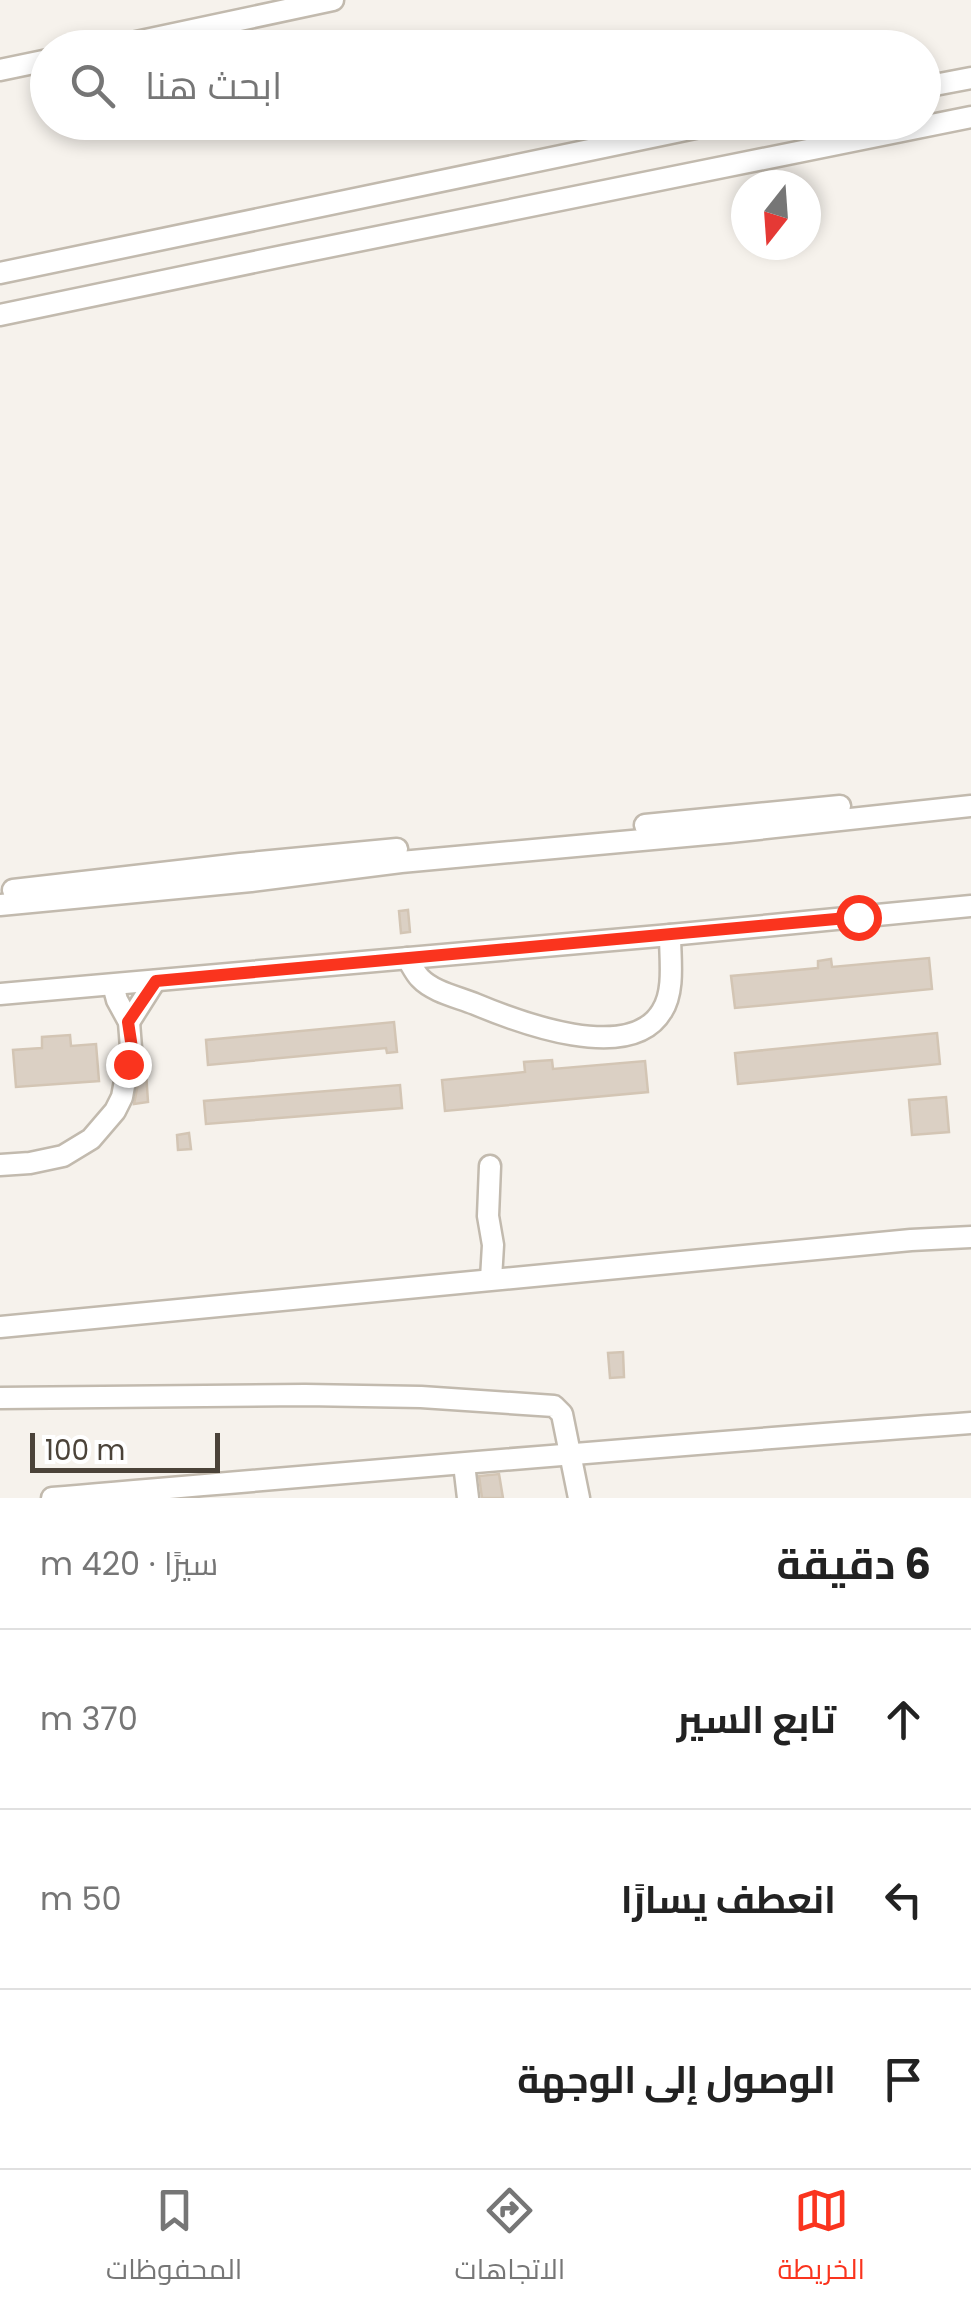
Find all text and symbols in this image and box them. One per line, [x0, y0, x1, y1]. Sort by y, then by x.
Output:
search box [30, 30, 941, 140]
icon: search [65, 58, 120, 113]
text: ابحث هنا [145, 59, 282, 112]
north arrow [731, 170, 821, 260]
route start [836, 895, 882, 941]
route end [106, 1042, 152, 1088]
scale bar [30, 1428, 220, 1472]
text: 100 m [45, 1431, 125, 1470]
text: 6 دقيقة [777, 1535, 931, 1594]
text: سيرًا · 420 m [40, 1541, 218, 1586]
icon: ahead [876, 1692, 931, 1747]
text: تابع السير [677, 1693, 836, 1746]
text: 370 m [40, 1696, 138, 1741]
icon: left [876, 1872, 931, 1927]
text: انعطف يسارًا [621, 1873, 836, 1926]
text: 50 m [40, 1876, 122, 1921]
icon: arrive [876, 2052, 931, 2107]
text: الوصول إلى الوجهة [517, 2053, 836, 2106]
tab: المحفوظات [106, 2183, 242, 2295]
tab: الاتجاهات [455, 2183, 565, 2295]
tab: الخريطة [778, 2183, 865, 2295]

